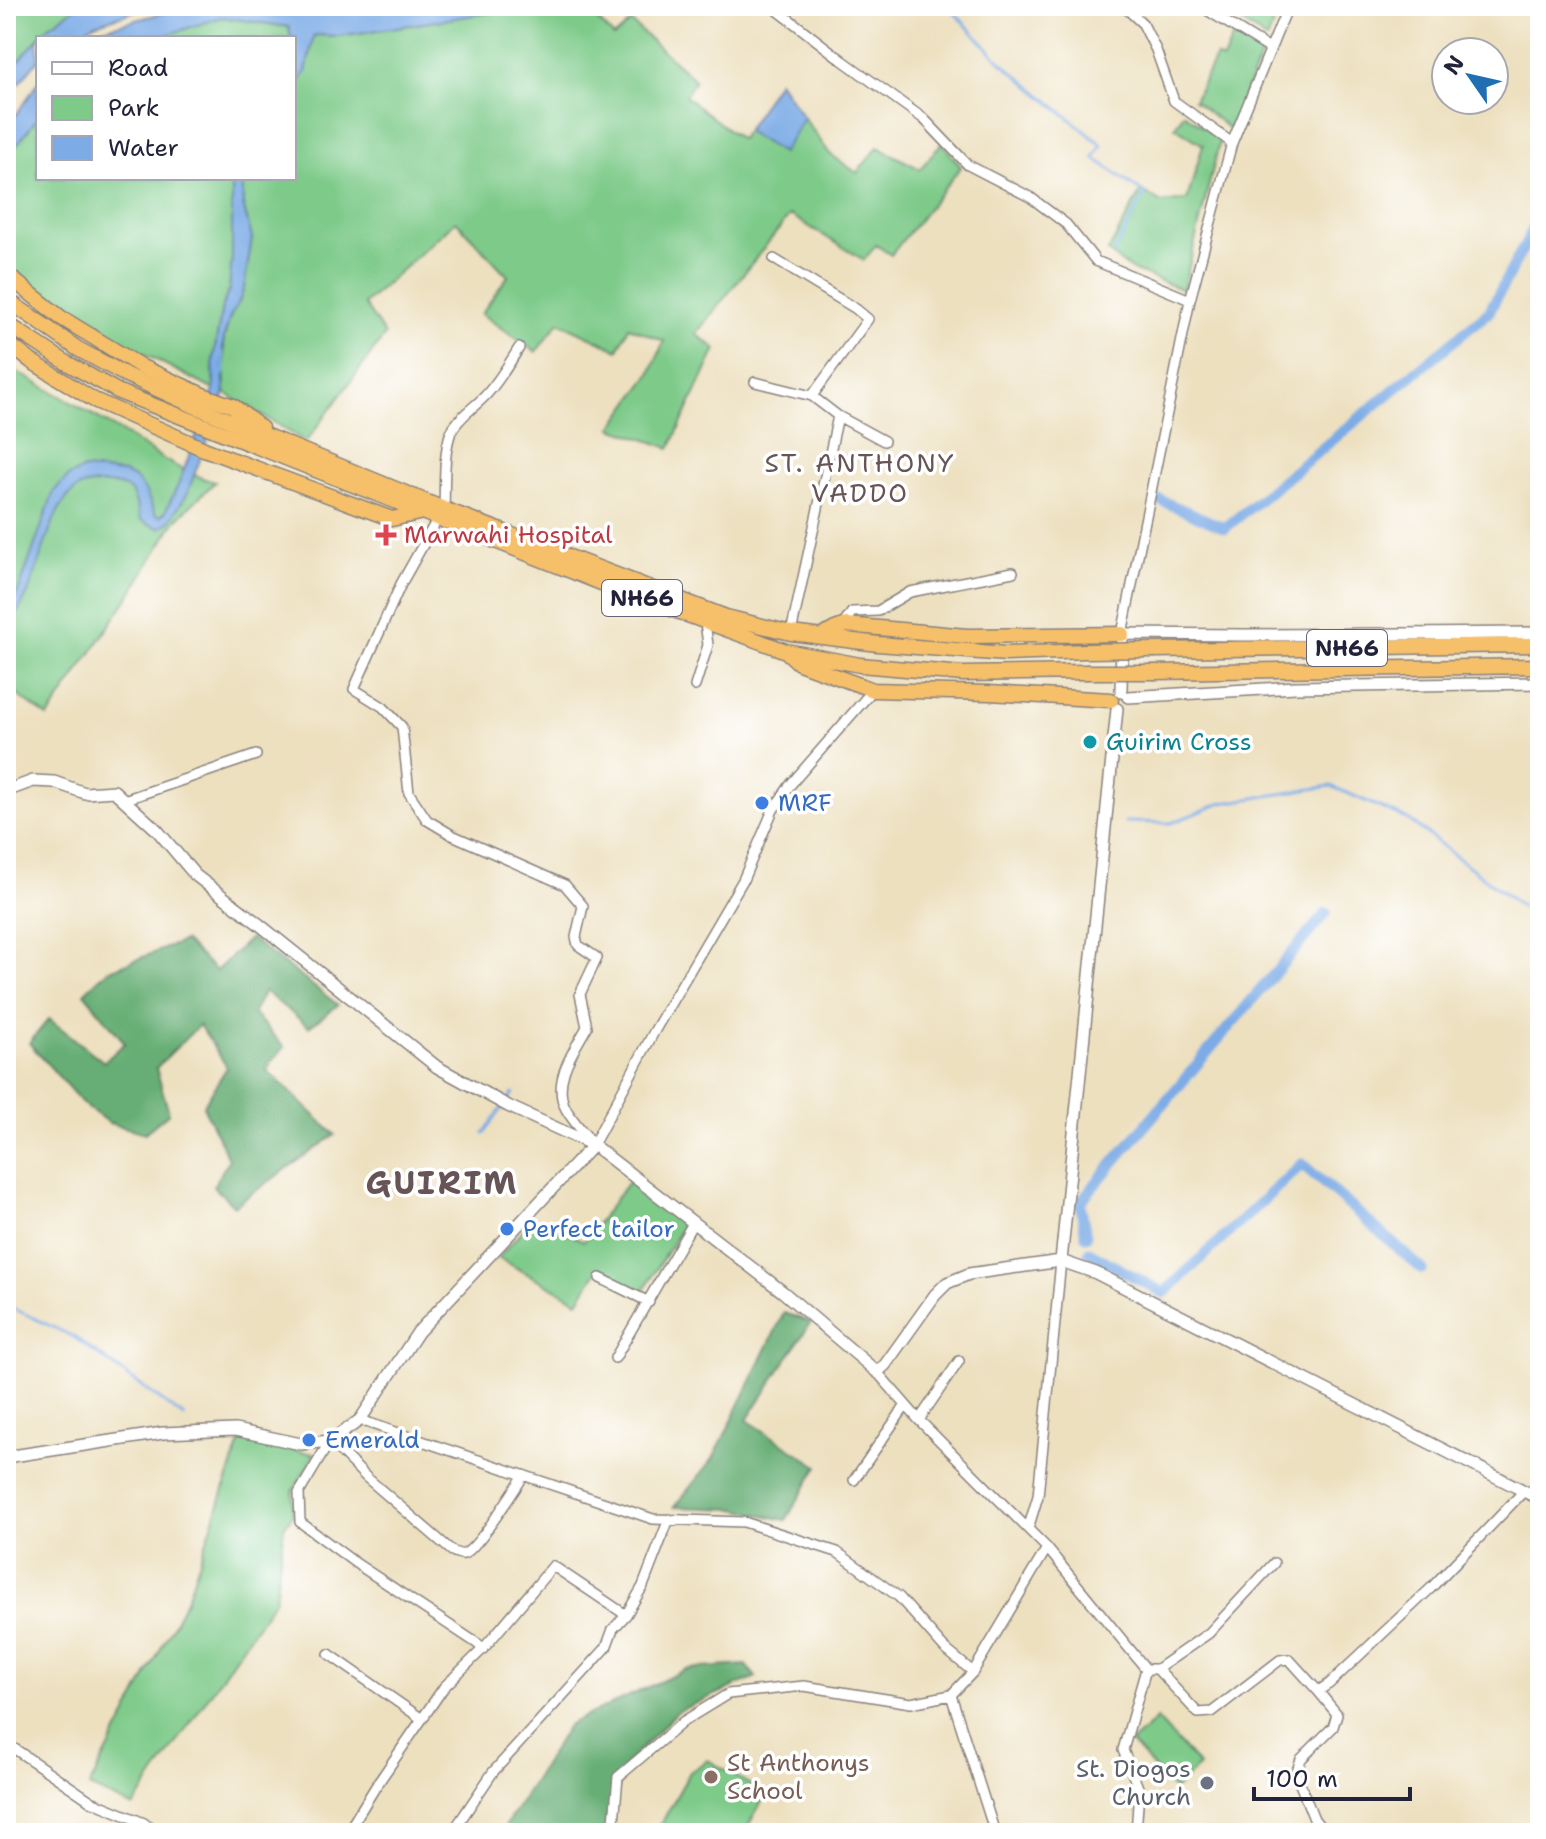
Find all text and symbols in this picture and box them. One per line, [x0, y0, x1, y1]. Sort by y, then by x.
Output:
legend [36, 36, 296, 180]
north arrow [1430, 36, 1510, 116]
text: N [1437, 50, 1471, 80]
text: Road [108, 52, 168, 84]
text: Park [108, 92, 160, 124]
text: Water [108, 132, 179, 164]
district label: ST. ANTHONY VADDO [764, 445, 956, 510]
place label: Marwahi Hospital [404, 519, 613, 551]
marker: Marwahi Hospital [375, 524, 397, 546]
road number: NH66 [602, 580, 682, 616]
road number: NH66 [1307, 630, 1387, 666]
place label: Guirim Cross [1106, 726, 1252, 758]
marker: Guirim Cross [1081, 733, 1099, 751]
place label: MRF [778, 787, 832, 819]
marker: MRF [753, 794, 771, 812]
district label: GUIRIM [366, 1161, 518, 1204]
place label: Perfect tailor [523, 1213, 675, 1245]
marker: Perfect tailor [498, 1220, 516, 1238]
place label: Emerald [325, 1424, 420, 1456]
marker: Emerald [300, 1431, 318, 1449]
place label: St Anthonys School [727, 1747, 870, 1807]
scale bar [1254, 1751, 1410, 1801]
place label: St. Diogos Church [1076, 1753, 1191, 1813]
text: 100 m [1266, 1763, 1338, 1795]
marker: St Anthonys School [702, 1768, 720, 1786]
marker: St. Diogos Church [1198, 1774, 1216, 1792]

